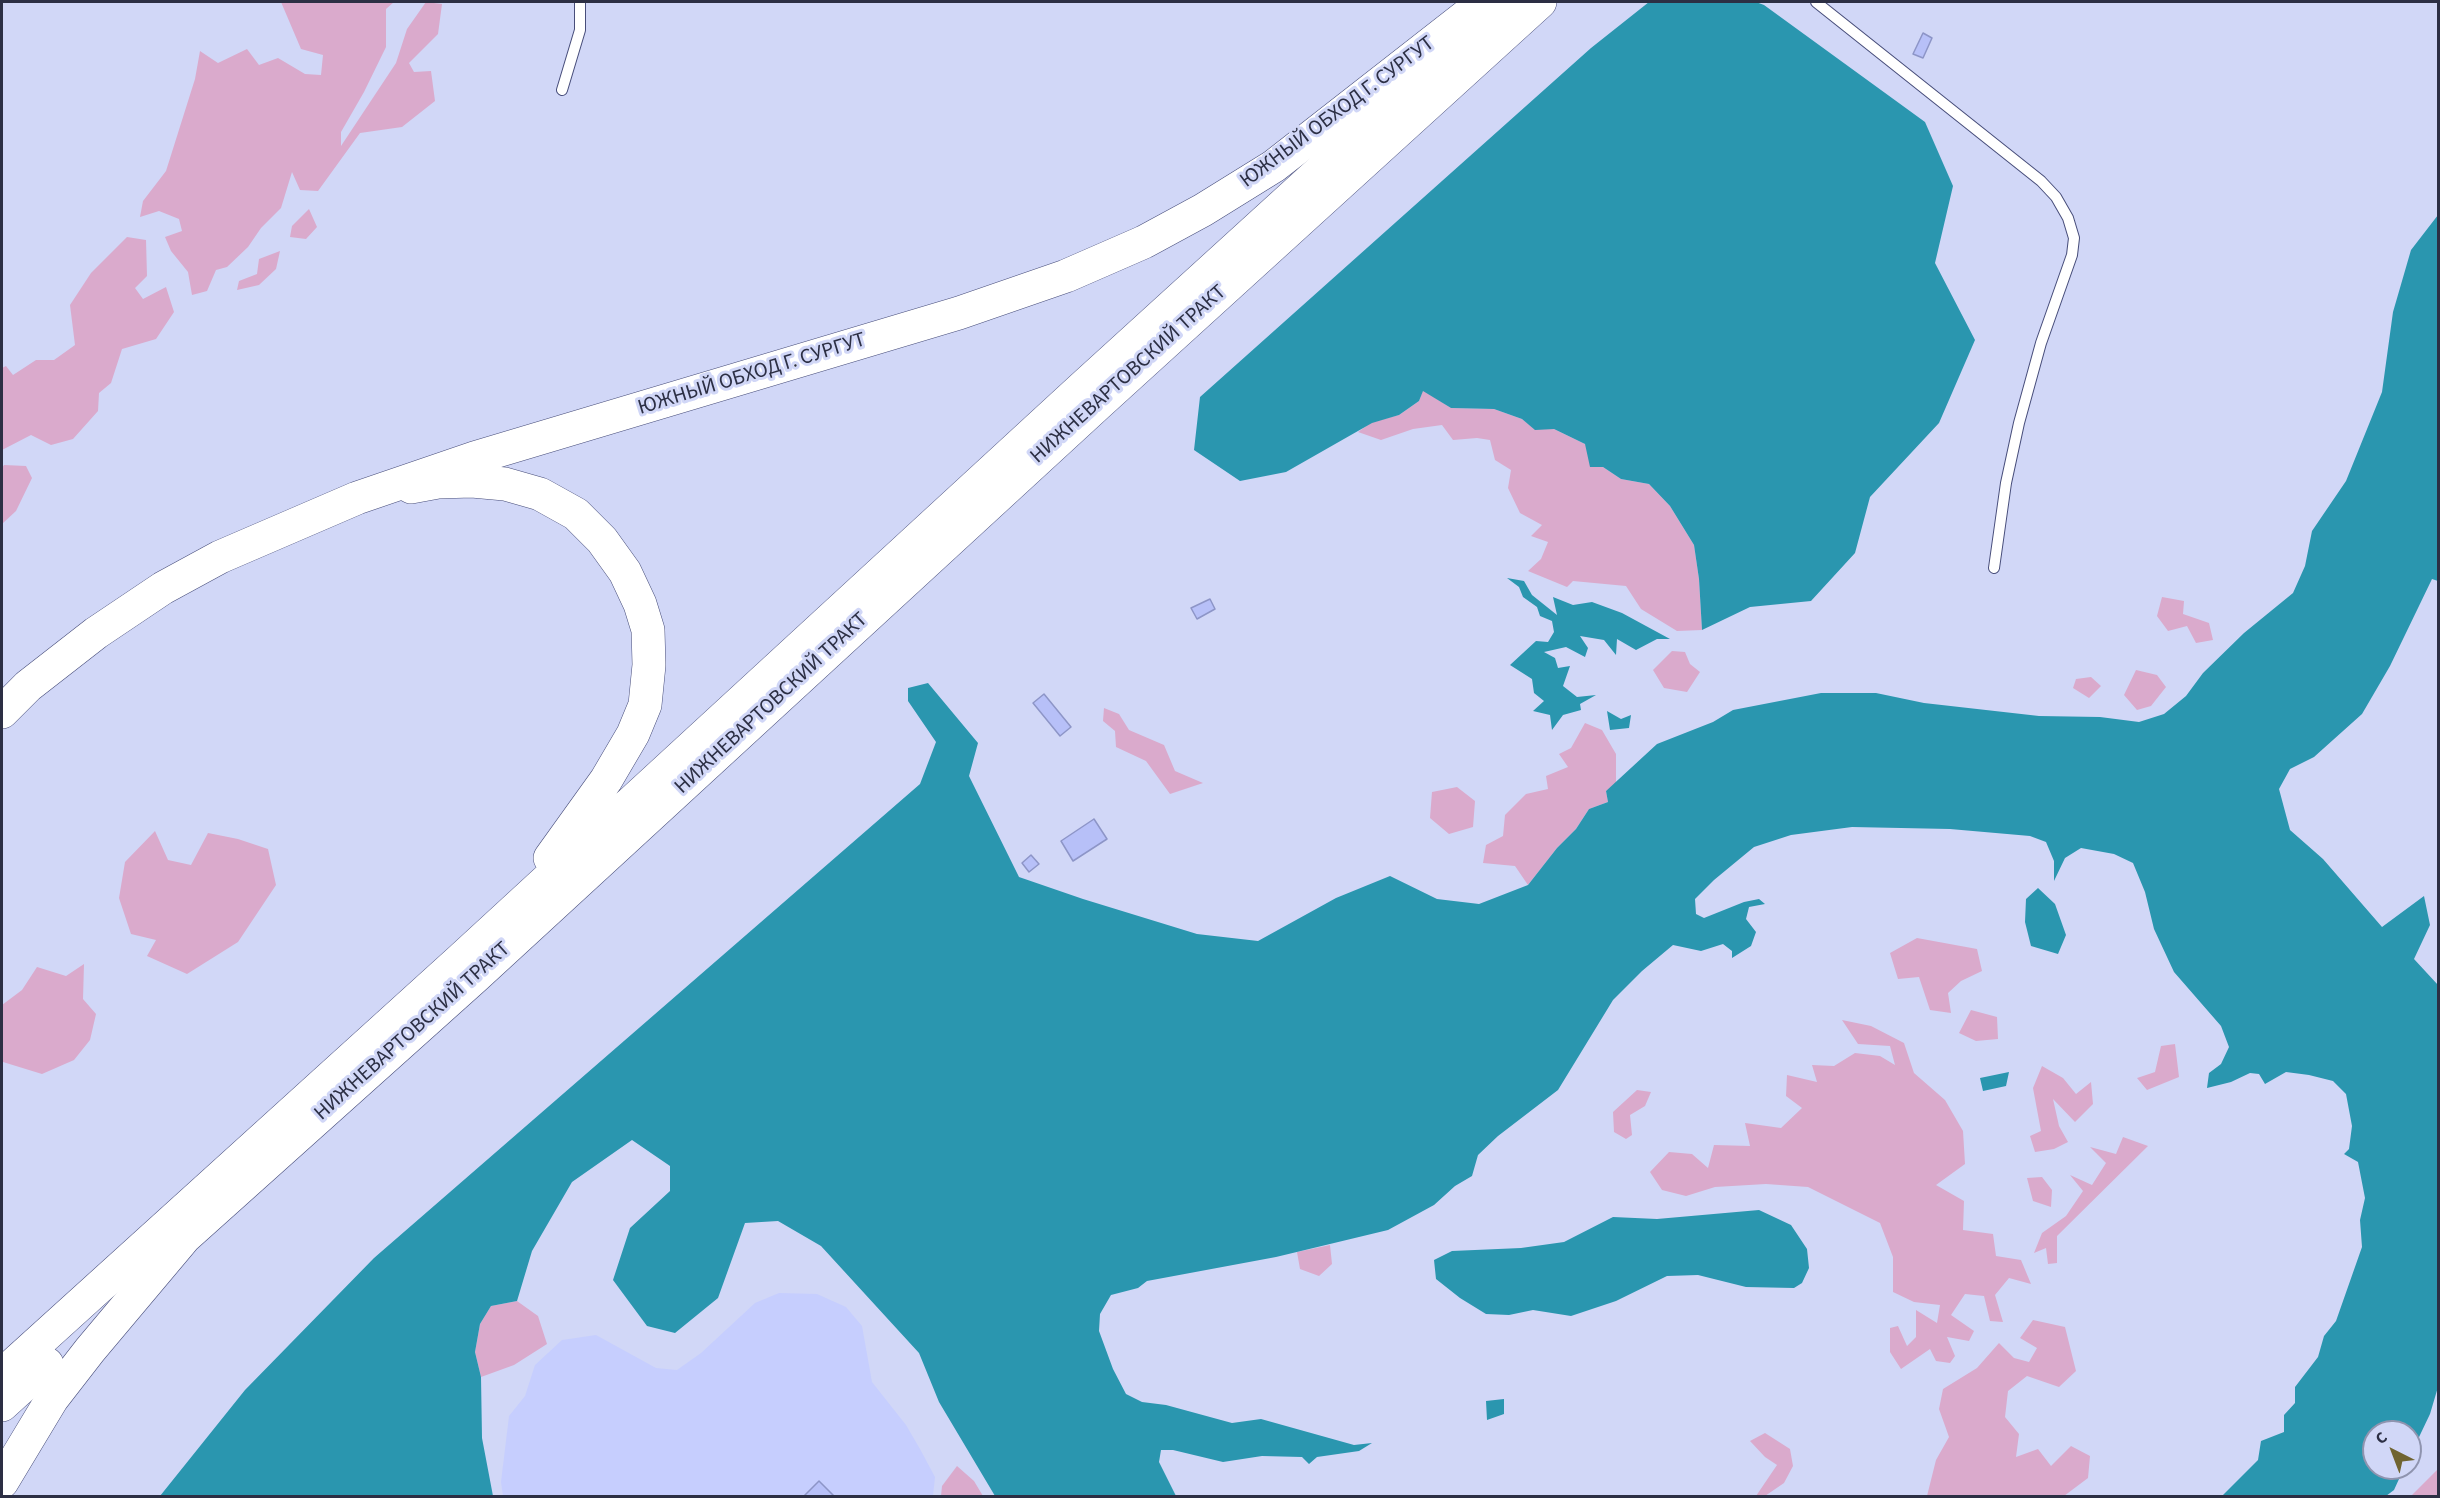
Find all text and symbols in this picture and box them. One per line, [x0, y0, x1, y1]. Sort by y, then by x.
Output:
street label: ЮЖНЫЙ ОБХОД Г. СУРГУТ [1236, 32, 1440, 194]
street label: НИЖНЕВАРТОВСКИЙ ТРАКТ [1026, 280, 1232, 470]
street label: ЮЖНЫЙ ОБХОД Г. СУРГУТ [635, 328, 869, 422]
street label: НИЖНЕВАРТОВСКИЙ ТРАКТ [670, 608, 874, 800]
street label: НИЖНЕВАРТОВСКИЙ ТРАКТ [310, 937, 516, 1127]
north arrow [2362, 1420, 2422, 1480]
text: С [2370, 1427, 2392, 1449]

